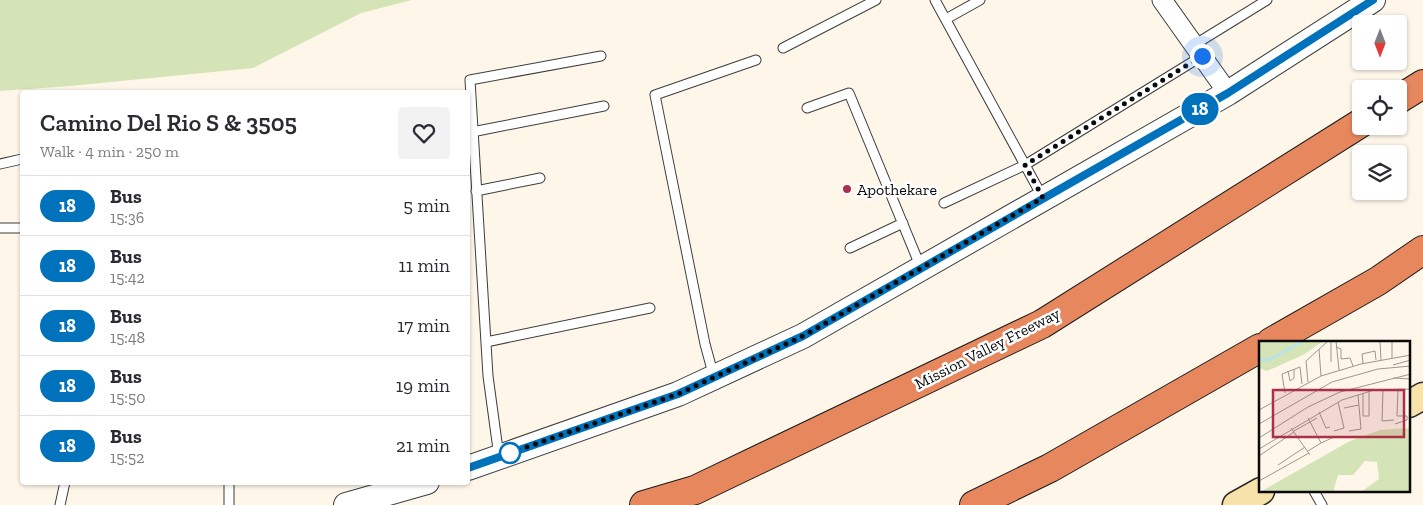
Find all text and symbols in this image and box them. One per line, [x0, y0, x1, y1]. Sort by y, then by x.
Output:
north arrow [1352, 15, 1408, 70]
map controls [1352, 15, 1407, 200]
your location [1190, 44, 1215, 69]
button: locate [1352, 80, 1407, 135]
line badge: 18 [1178, 93, 1222, 125]
text: 18 [1192, 98, 1208, 120]
button: heart [398, 107, 450, 159]
text: Camino Del Rio S & 3505 [40, 108, 297, 137]
text: Walk · 4 min · 250 m [40, 142, 179, 161]
button: layers [1352, 145, 1407, 200]
place label: Apothekare [857, 180, 937, 199]
marker: Apothekare [841, 183, 853, 195]
text: Bus [110, 185, 142, 208]
text: 5 min [403, 194, 450, 217]
text: 18 [59, 195, 76, 217]
text: 15:36 [110, 208, 144, 227]
text: Bus [110, 245, 142, 268]
text: 11 min [398, 254, 450, 277]
text: 18 [59, 255, 76, 277]
text: 15:42 [110, 268, 145, 287]
street label: Mission Valley Freeway [912, 303, 1064, 393]
text: Bus [110, 305, 142, 328]
text: 17 min [397, 314, 450, 337]
text: 18 [59, 315, 76, 337]
text: 15:48 [110, 328, 145, 347]
inset map [1259, 341, 1410, 492]
text: Bus [110, 365, 142, 388]
text: 19 min [396, 374, 450, 397]
text: 18 [59, 375, 76, 397]
text: 15:50 [110, 388, 145, 407]
text: Bus [110, 425, 142, 448]
text: 21 min [396, 434, 450, 457]
text: 18 [59, 435, 76, 457]
unlabelled marker [499, 442, 521, 464]
text: 15:52 [110, 448, 144, 467]

